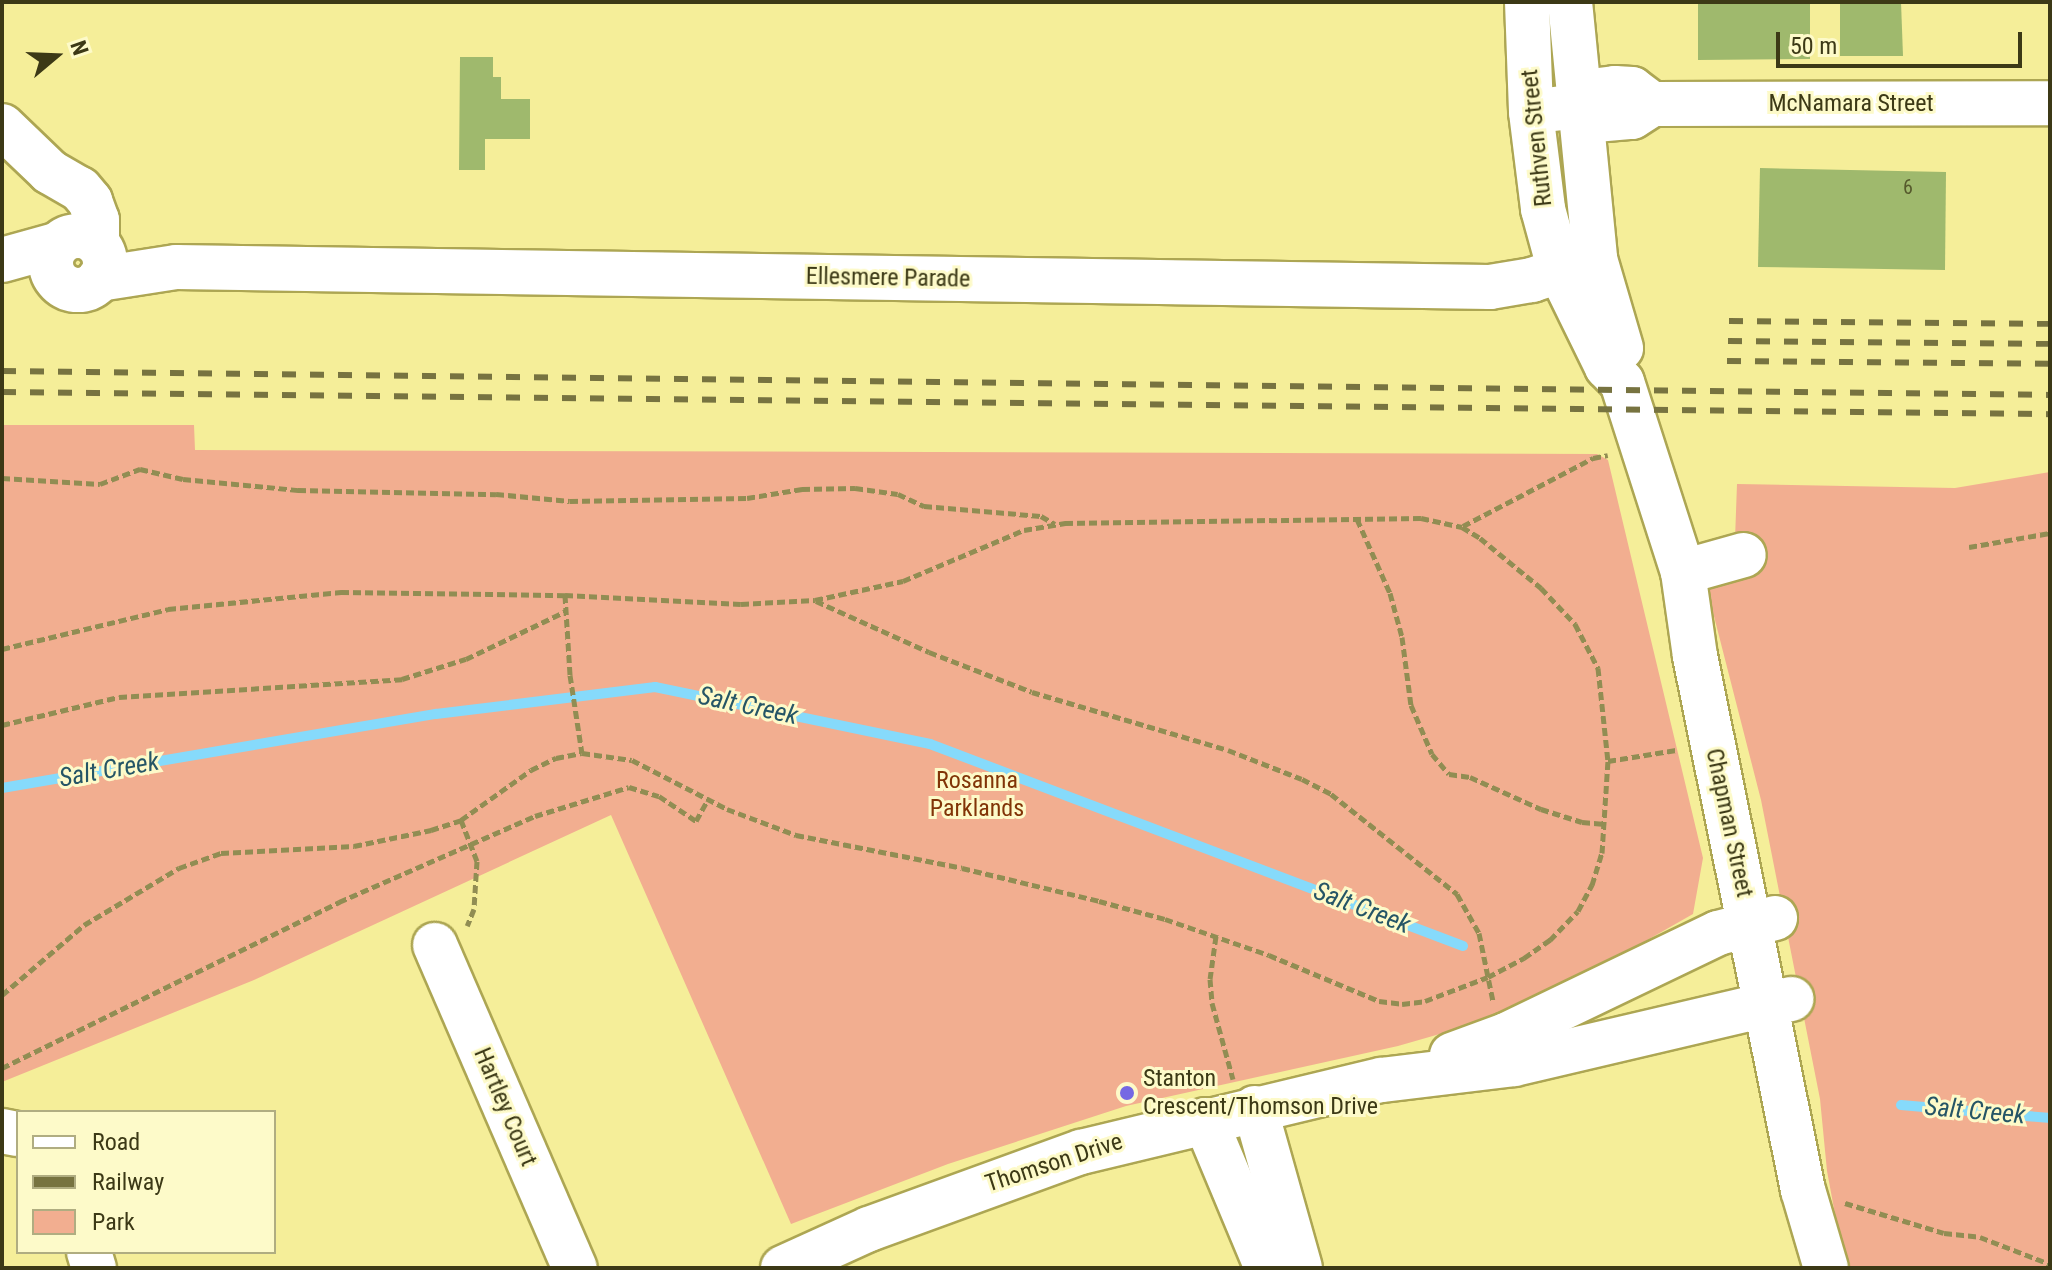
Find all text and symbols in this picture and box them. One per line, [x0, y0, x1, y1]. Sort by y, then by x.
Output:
north arrow [16, 16, 96, 96]
scale bar [1780, 16, 2026, 66]
text: 50 m [1790, 32, 1837, 60]
text: N [65, 38, 93, 58]
street label: Ruthven Street [1515, 68, 1559, 208]
street label: McNamara Street [1768, 90, 1934, 118]
house number: 6 [1903, 175, 1913, 199]
street label: Ellesmere Parade [806, 262, 970, 294]
water label: Salt Creek [695, 680, 801, 732]
water label: Salt Creek [57, 746, 161, 794]
street label: Chapman Street [1699, 746, 1759, 900]
park label: Rosanna Parklands [930, 767, 1024, 823]
water label: Salt Creek [1309, 875, 1415, 941]
street label: Hartley Court [467, 1044, 543, 1170]
place label: Stanton Crescent/Thomson Drive [1143, 1065, 1378, 1121]
marker: Stanton Crescent/Thomson Drive [1118, 1084, 1136, 1102]
water label: Salt Creek [1923, 1091, 2027, 1131]
legend [16, 1110, 276, 1254]
street label: Thomson Drive [982, 1127, 1126, 1199]
text: Road [92, 1128, 140, 1156]
text: Railway [92, 1168, 164, 1196]
text: Park [92, 1208, 135, 1236]

